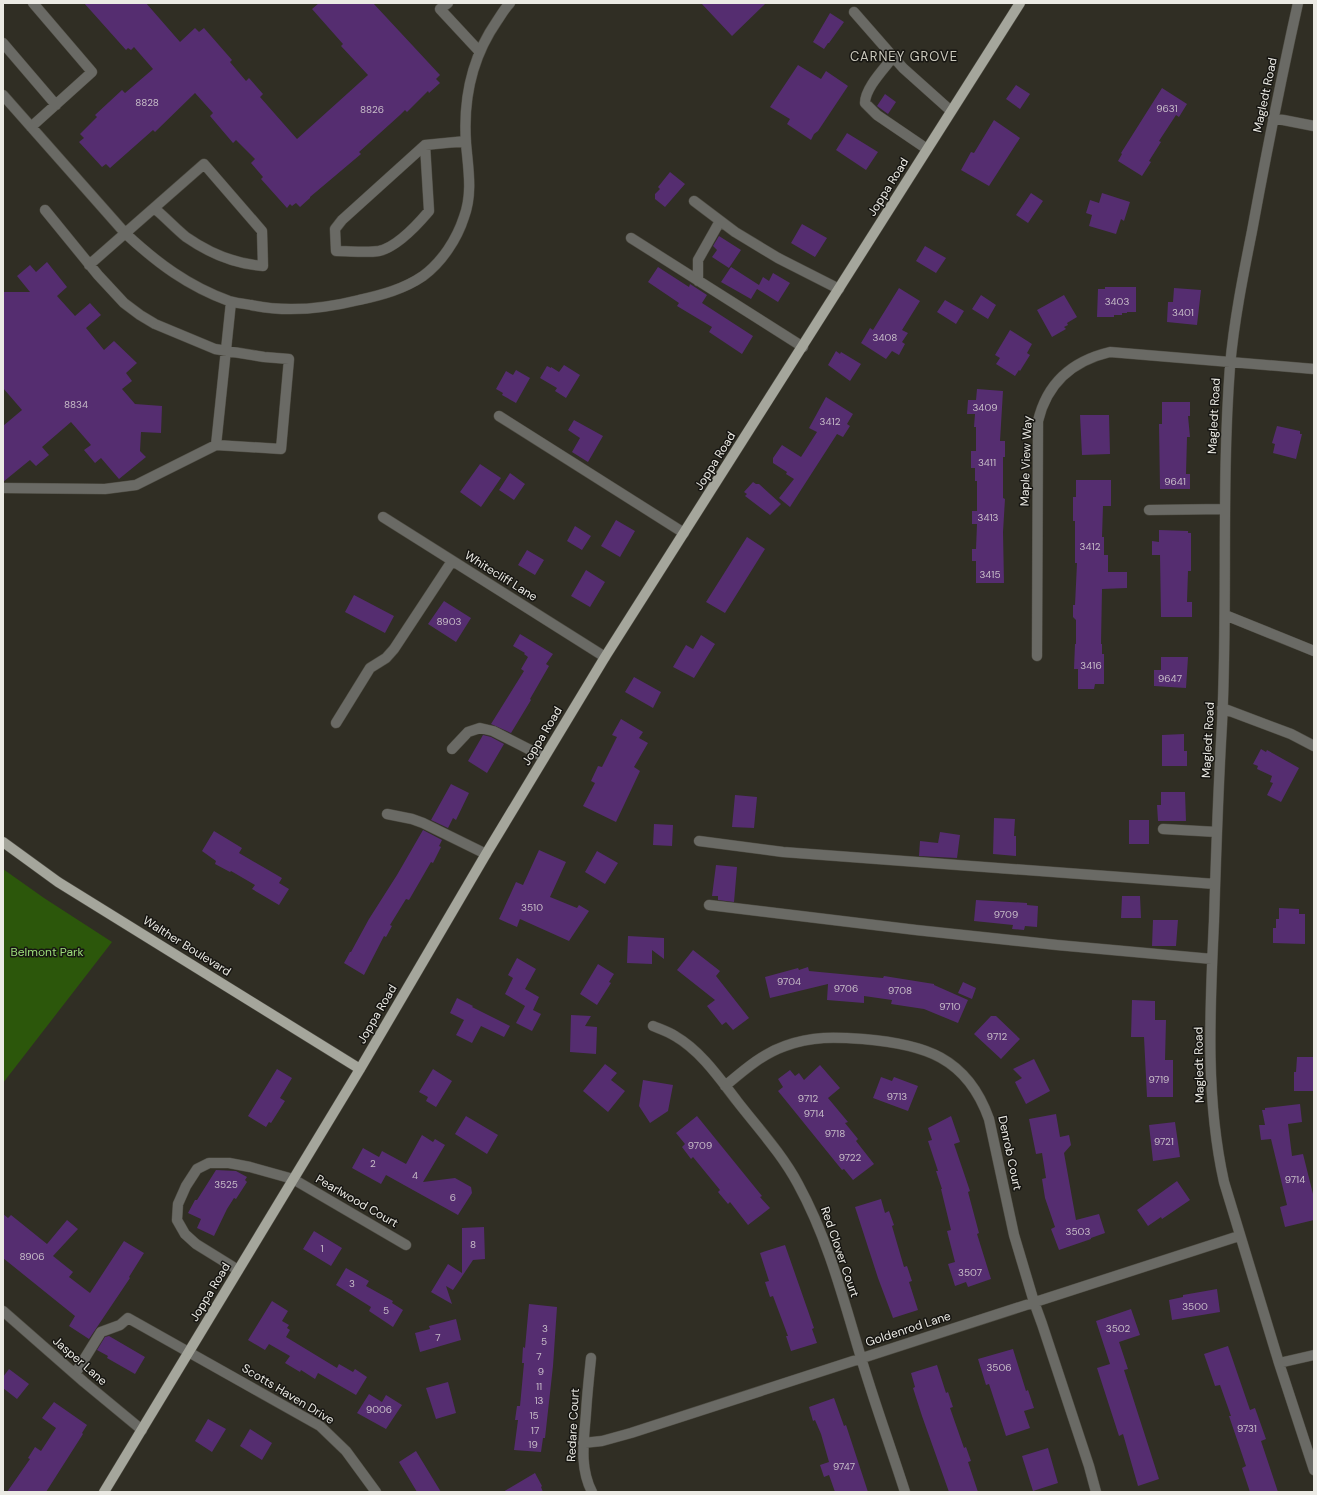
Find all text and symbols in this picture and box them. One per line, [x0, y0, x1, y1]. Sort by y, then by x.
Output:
district label: CARNEY GROVE [850, 48, 958, 65]
street label: Magledt Road [1249, 56, 1281, 134]
house number: 8828 [135, 96, 159, 109]
house number: 9631 [1156, 102, 1178, 115]
house number: 8826 [360, 103, 384, 116]
street label: Joppa Road [864, 155, 912, 219]
house number: 3403 [1105, 295, 1129, 308]
house number: 3401 [1172, 306, 1194, 319]
house number: 3408 [873, 331, 897, 344]
street label: Magledt Road [1204, 378, 1224, 454]
house number: 8834 [64, 398, 88, 411]
house number: 3409 [972, 401, 998, 414]
house number: 3412 [820, 415, 841, 428]
street label: Maple View Way [1016, 415, 1036, 507]
street label: Joppa Road [691, 429, 739, 493]
house number: 3411 [978, 456, 996, 469]
house number: 9641 [1164, 475, 1186, 488]
house number: 3413 [977, 511, 999, 524]
house number: 3412 [1080, 540, 1101, 553]
street label: Whitecliff Lane [462, 547, 541, 605]
house number: 3415 [979, 568, 1001, 581]
house number: 8903 [437, 615, 461, 628]
house number: 3416 [1080, 659, 1102, 672]
house number: 9647 [1158, 672, 1182, 685]
street label: Magledt Road [1198, 702, 1218, 778]
street label: Joppa Road [518, 704, 566, 768]
house number: 3510 [521, 901, 543, 914]
house number: 9709 [994, 908, 1018, 921]
street label: Walther Boulevard [140, 912, 234, 980]
park label: Belmont Park [10, 944, 84, 960]
house number: 9704 [777, 975, 801, 988]
street label: Joppa Road [354, 982, 400, 1046]
house number: 9706 [834, 982, 858, 995]
house number: 9708 [888, 984, 912, 997]
house number: 9710 [939, 1000, 961, 1013]
street label: Magledt Road [1190, 1027, 1208, 1103]
house number: 9712 [987, 1030, 1007, 1043]
house number: 9719 [1149, 1073, 1169, 1086]
house number: 9713 [887, 1090, 907, 1103]
house number: 9712 [798, 1092, 818, 1105]
house number: 9714 [804, 1107, 824, 1120]
street label: Denrob Court [994, 1114, 1026, 1192]
house number: 9718 [825, 1127, 845, 1140]
house number: 9721 [1154, 1135, 1174, 1148]
house number: 9709 [688, 1139, 712, 1152]
house number: 9722 [839, 1151, 862, 1164]
house number: 2 [370, 1157, 376, 1170]
house number: 4 [412, 1169, 418, 1182]
street label: Pearlwood Court [313, 1171, 401, 1231]
house number: 9714 [1285, 1173, 1305, 1186]
house number: 3525 [214, 1178, 238, 1191]
house number: 6 [450, 1191, 456, 1204]
street label: Red Clover Court [817, 1205, 863, 1300]
house number: 3503 [1066, 1225, 1090, 1238]
house number: 8 [470, 1238, 476, 1251]
house number: 1 [320, 1242, 324, 1255]
house number: 8906 [19, 1250, 45, 1263]
street label: Joppa Road [186, 1260, 234, 1324]
house number: 3507 [958, 1266, 982, 1279]
house number: 3 [349, 1277, 355, 1290]
house number: 3500 [1182, 1300, 1208, 1313]
house number: 5 [383, 1304, 389, 1317]
street label: Goldenrod Lane [863, 1308, 953, 1350]
house number: 3 [542, 1322, 548, 1335]
house number: 3502 [1106, 1322, 1130, 1335]
house number: 7 [435, 1331, 441, 1344]
street label: Jasper Lane [49, 1333, 111, 1389]
house number: 5 [541, 1335, 547, 1348]
house number: 7 [536, 1350, 542, 1363]
street label: Scotts Haven Drive [239, 1360, 337, 1428]
house number: 3506 [986, 1361, 1012, 1374]
house number: 9 [538, 1365, 544, 1378]
house number: 11 [536, 1380, 542, 1393]
street label: Redare Court [563, 1388, 583, 1462]
house number: 13 [534, 1394, 544, 1407]
house number: 9006 [366, 1403, 392, 1416]
house number: 15 [529, 1409, 539, 1422]
house number: 9731 [1237, 1422, 1257, 1435]
house number: 17 [531, 1424, 539, 1437]
house number: 19 [528, 1438, 538, 1451]
house number: 9747 [833, 1460, 855, 1473]

